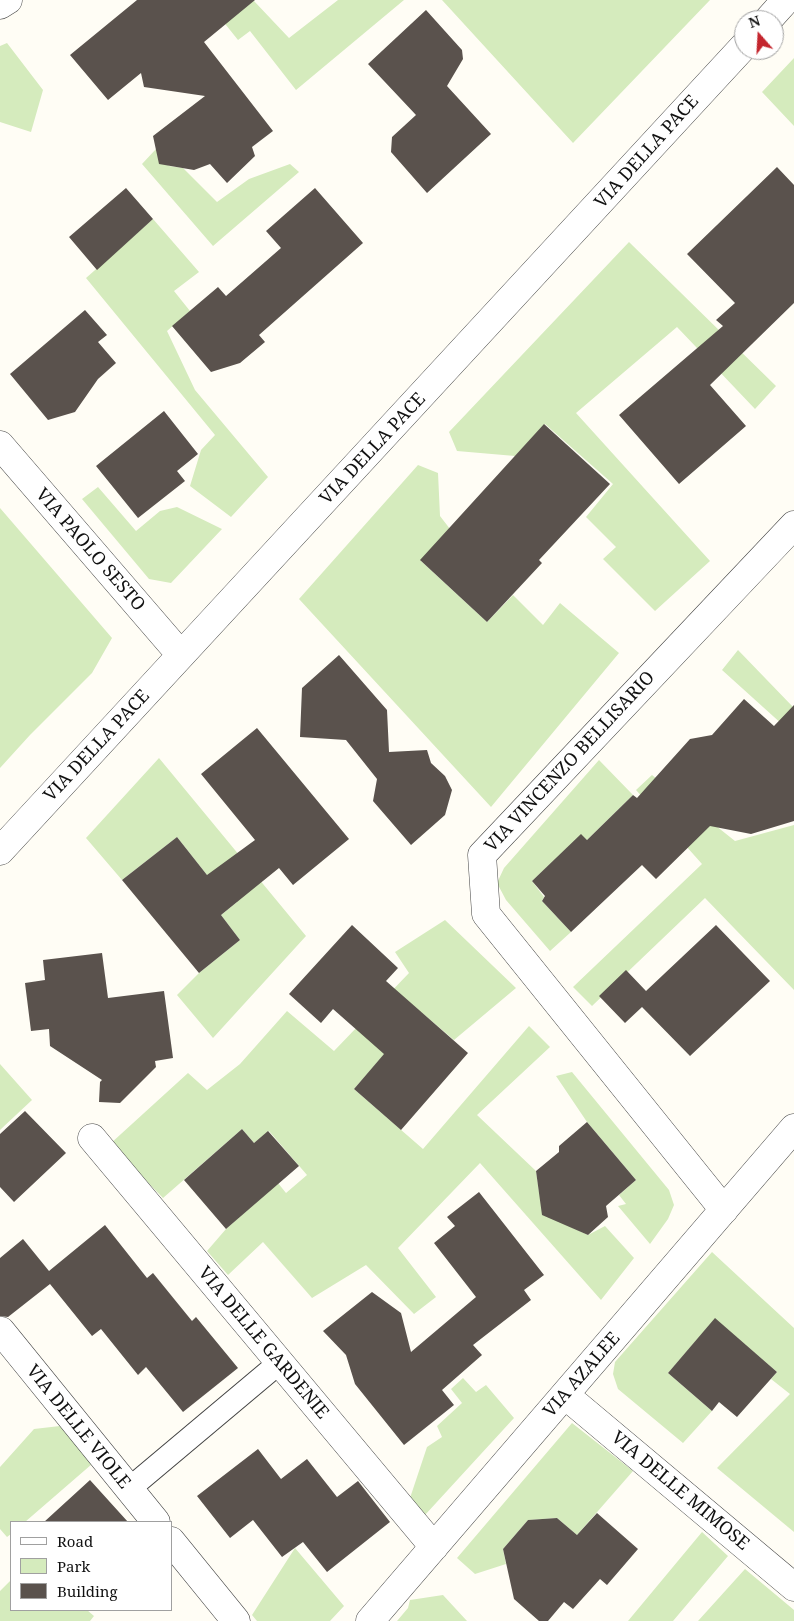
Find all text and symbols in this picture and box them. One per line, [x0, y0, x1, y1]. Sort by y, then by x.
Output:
north arrow [734, 10, 784, 60]
text: N [746, 11, 763, 32]
street label: VIA DELLA PACE [591, 91, 703, 213]
street label: VIA DELLA PACE [316, 389, 430, 509]
street label: VIA PAOLO SESTO [31, 484, 149, 616]
street label: VIA VINCENZO BELLISARIO [481, 667, 659, 857]
street label: VIA DELLA PACE [40, 686, 154, 806]
street label: VIA DELLE GARDENIE [193, 1263, 333, 1423]
street label: VIA AZALEE [539, 1328, 625, 1422]
street label: VIA DELLE VIOLE [21, 1361, 135, 1493]
street label: VIA DELLE MIMOSE [607, 1427, 753, 1555]
legend [10, 1521, 172, 1611]
text: Road [57, 1531, 93, 1551]
text: Park [57, 1556, 90, 1576]
text: Building [57, 1581, 118, 1601]

